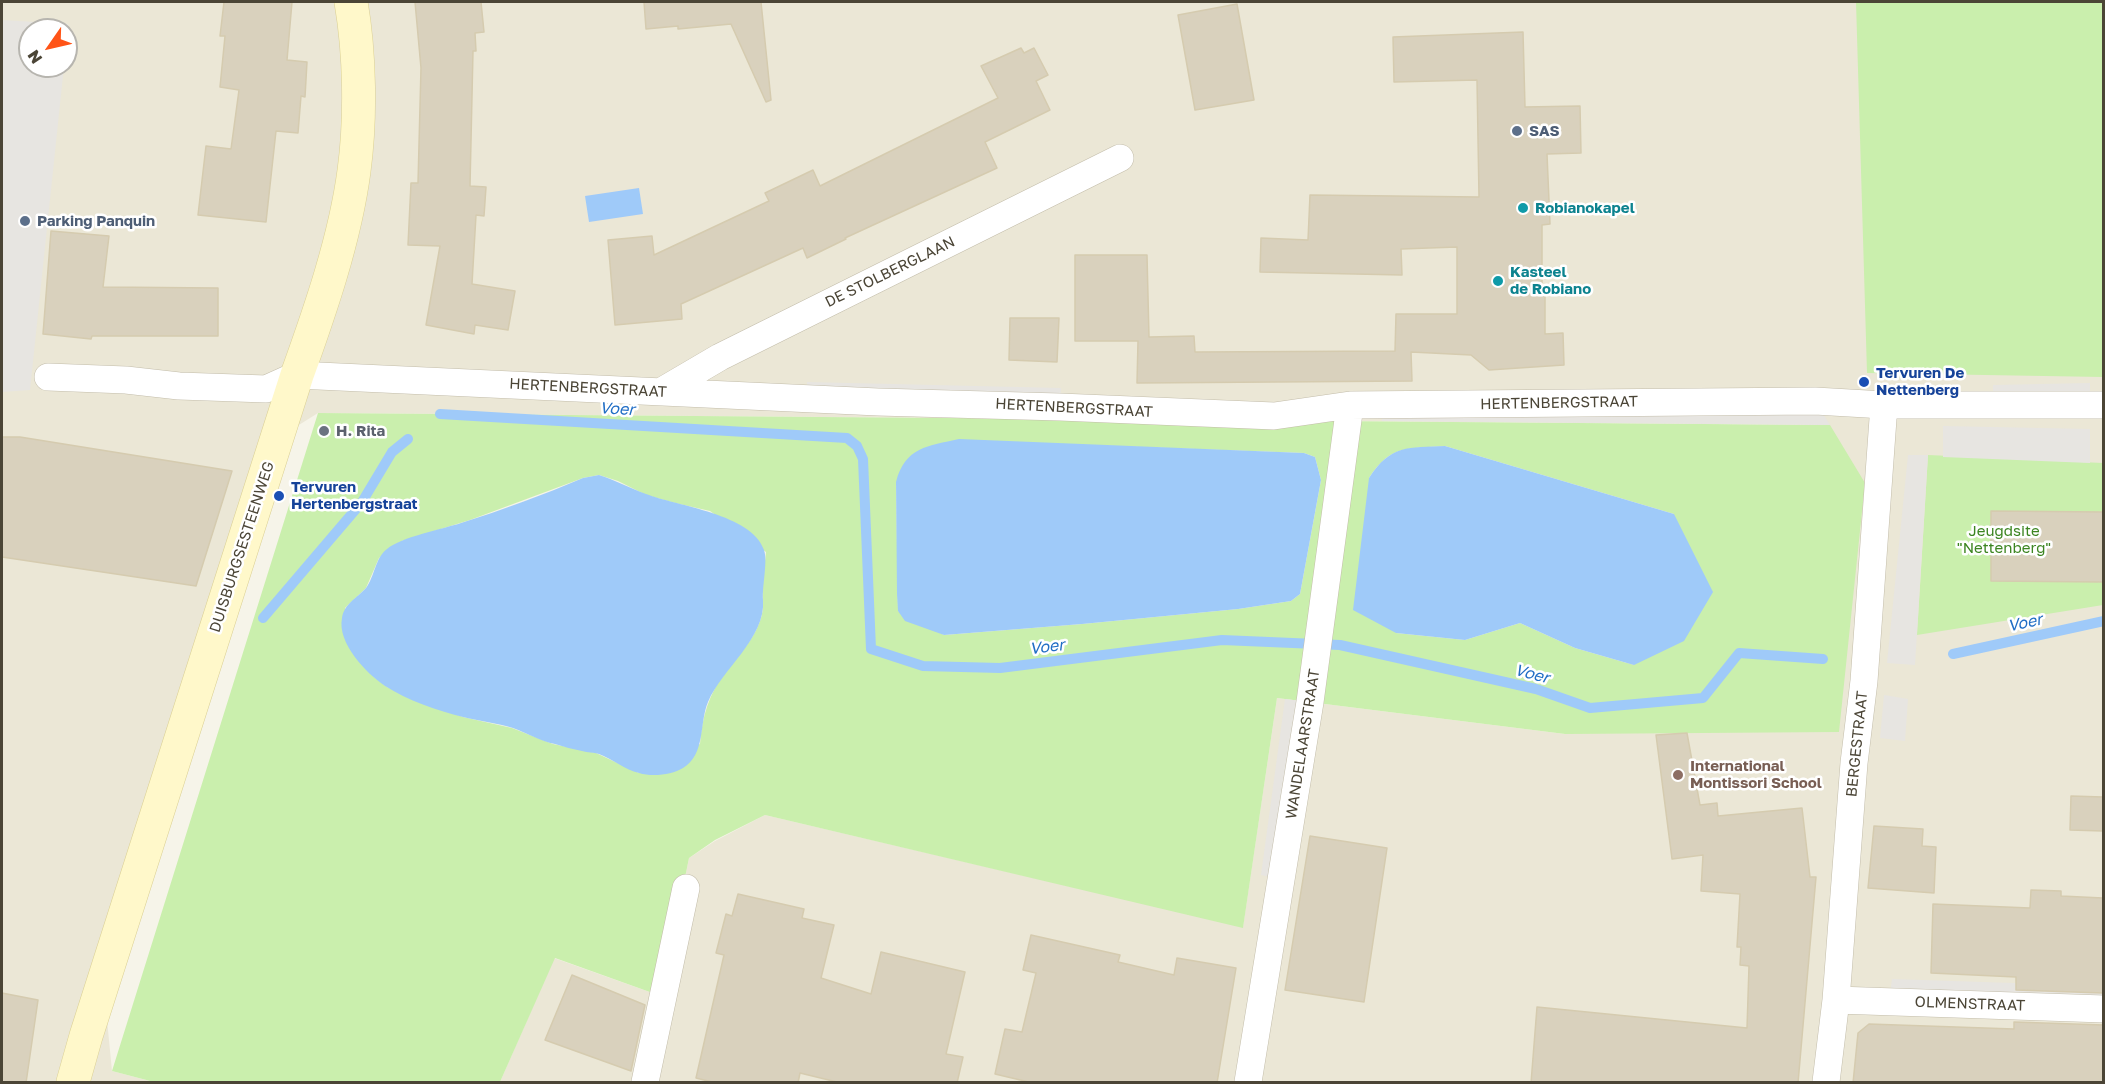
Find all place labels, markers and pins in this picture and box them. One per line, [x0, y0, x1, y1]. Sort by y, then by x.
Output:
place label: SAS [1529, 122, 1559, 140]
marker: SAS [1510, 124, 1524, 138]
place label: Robianokapel [1535, 199, 1635, 217]
marker: Robianokapel [1516, 201, 1530, 215]
place label: Parking Panquin [37, 212, 155, 230]
marker: Parking Panquin [18, 214, 32, 228]
place label: Kasteel de Robiano [1510, 263, 1591, 298]
marker: Kasteel de Robiano [1491, 274, 1505, 288]
place label: Tervuren De Nettenberg [1876, 364, 1964, 399]
marker: Tervuren De Nettenberg [1857, 375, 1871, 389]
place label: H. Rita [336, 422, 385, 440]
marker: H. Rita [317, 424, 331, 438]
place label: Tervuren Hertenbergstraat [291, 478, 418, 513]
marker: Tervuren Hertenbergstraat [272, 489, 286, 503]
place label: International Montissori School [1690, 757, 1822, 792]
marker: International Montissori School [1671, 768, 1685, 782]

